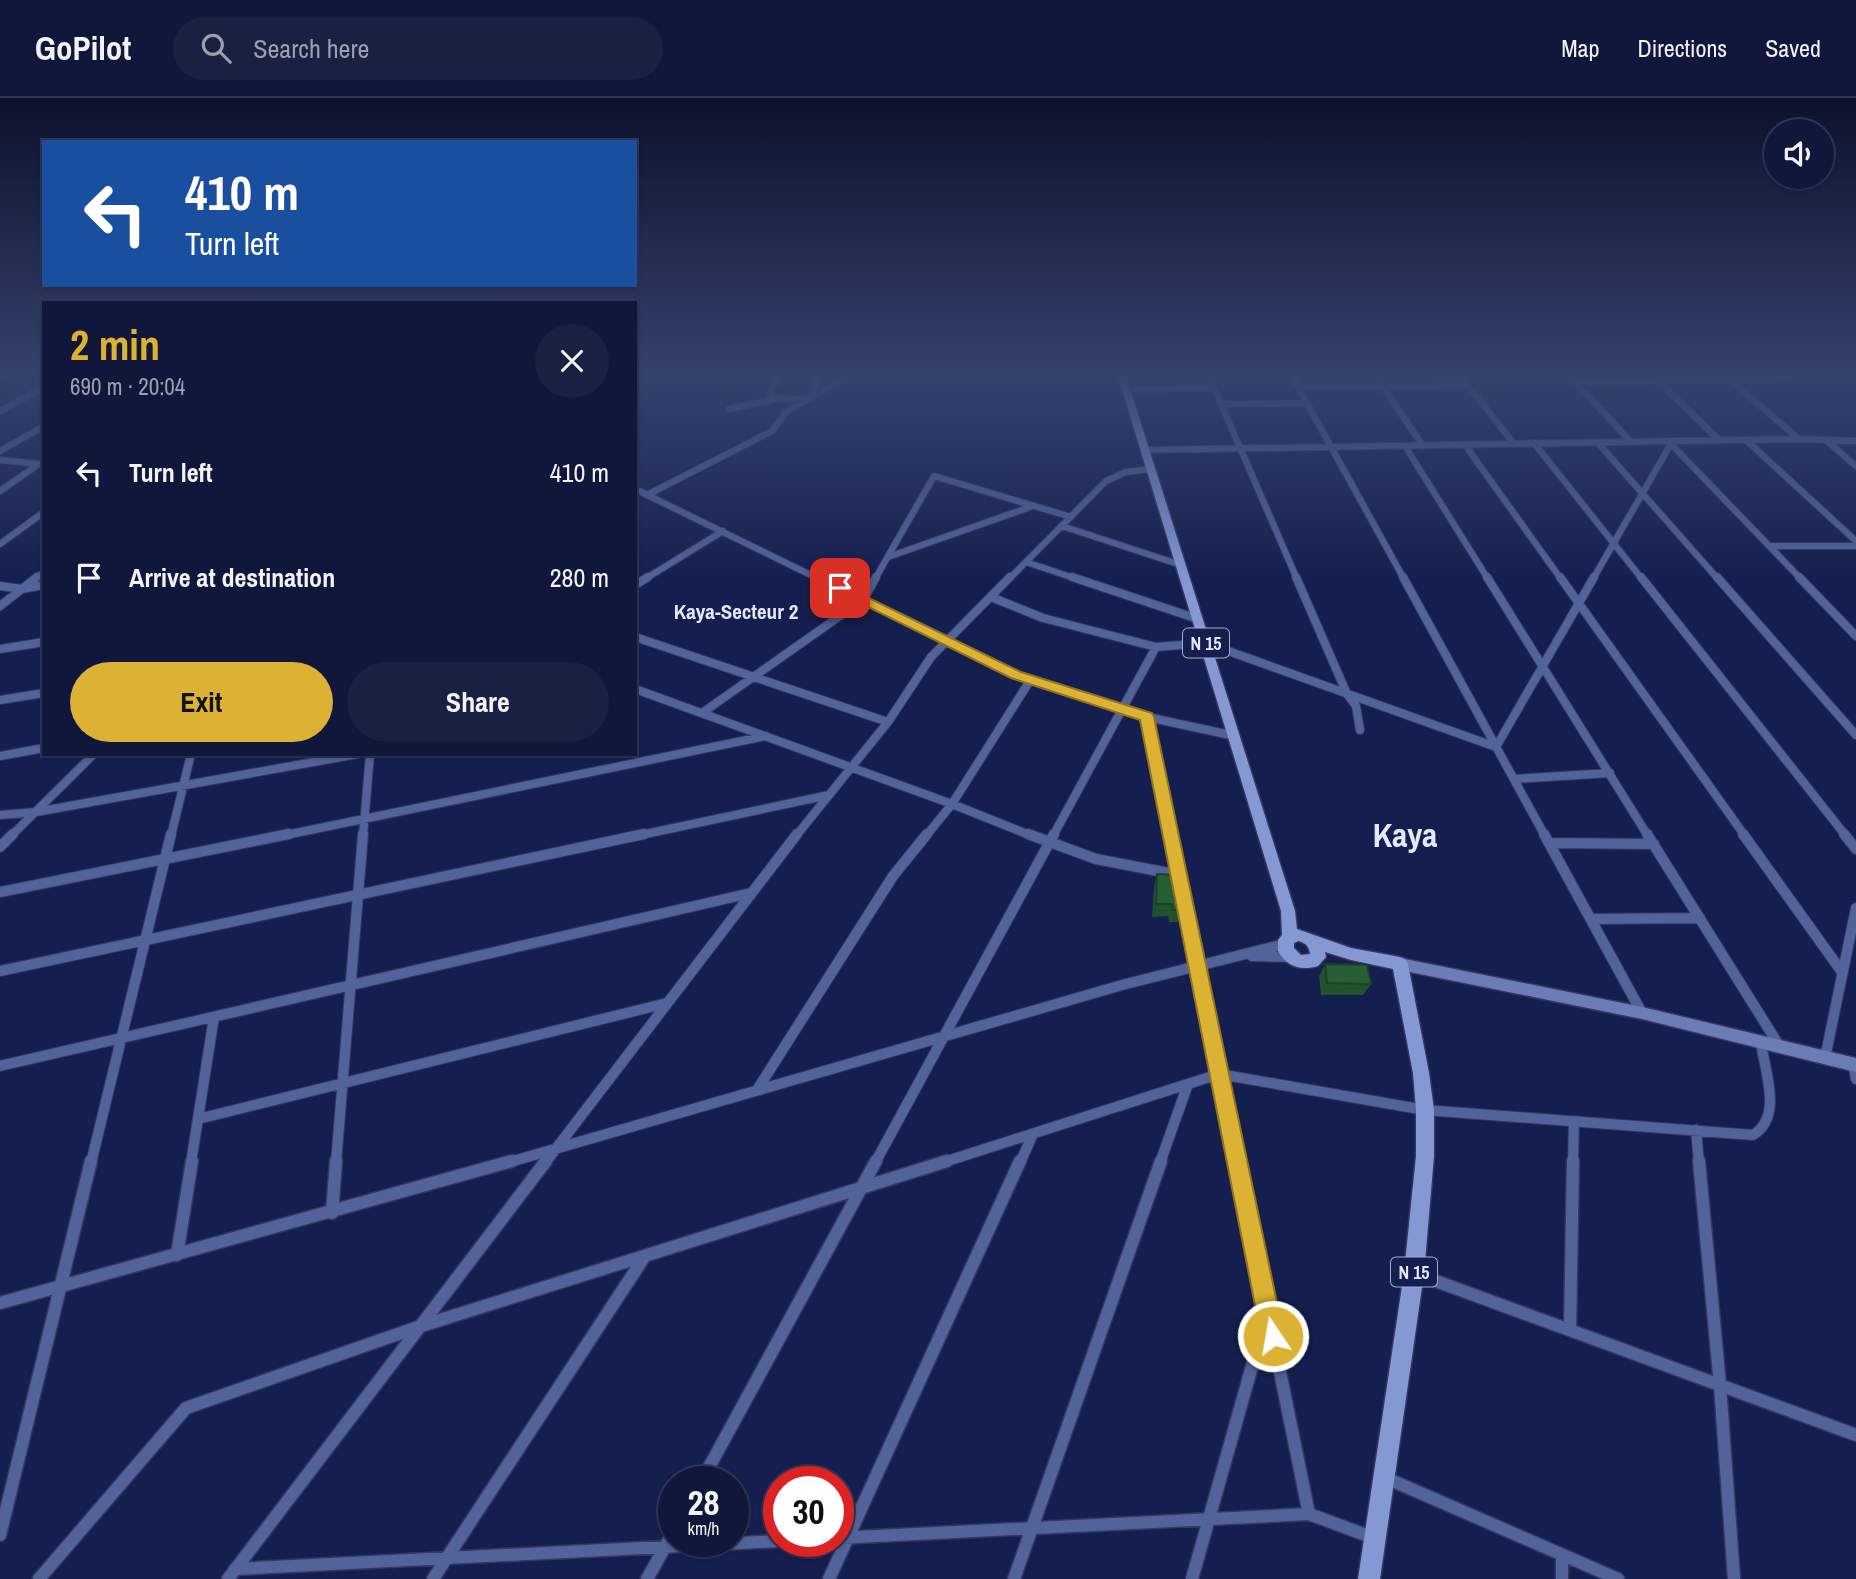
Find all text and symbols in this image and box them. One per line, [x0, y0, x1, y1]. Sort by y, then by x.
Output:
search box [173, 17, 663, 80]
text: GoPilot [35, 26, 131, 70]
icon: search [197, 29, 235, 67]
text: Search here [253, 31, 369, 66]
text: Map [1561, 32, 1599, 64]
text: Directions [1637, 32, 1727, 64]
text: Saved [1765, 32, 1821, 64]
map controls [1764, 119, 1834, 189]
button: sound [1764, 119, 1834, 189]
text: 410 m [185, 159, 299, 225]
icon: left [70, 168, 161, 259]
text: Turn left [185, 222, 279, 265]
text: 2 min [70, 317, 160, 373]
button: close [535, 324, 609, 398]
text: 690 m · 20:04 [70, 371, 185, 402]
icon: left [70, 454, 108, 492]
text: Turn left [129, 455, 213, 490]
text: 410 m [550, 455, 609, 490]
pin [810, 558, 870, 618]
icon: arrive [70, 559, 108, 597]
text: Arrive at destination [129, 560, 335, 595]
text: 280 m [550, 560, 609, 595]
icon: arrive [821, 569, 859, 607]
district label: Kaya-Secteur 2 [674, 597, 798, 626]
road number: N 15 [1183, 628, 1229, 658]
button: Exit [70, 662, 333, 742]
button: Share [347, 662, 609, 742]
district label: Kaya [1373, 813, 1437, 857]
road number: N 15 [1391, 1258, 1437, 1287]
position arrow [1236, 1299, 1310, 1373]
speed limit sign: 30 [763, 1466, 854, 1557]
text: 28 [688, 1479, 719, 1526]
text: km/h [688, 1516, 720, 1541]

